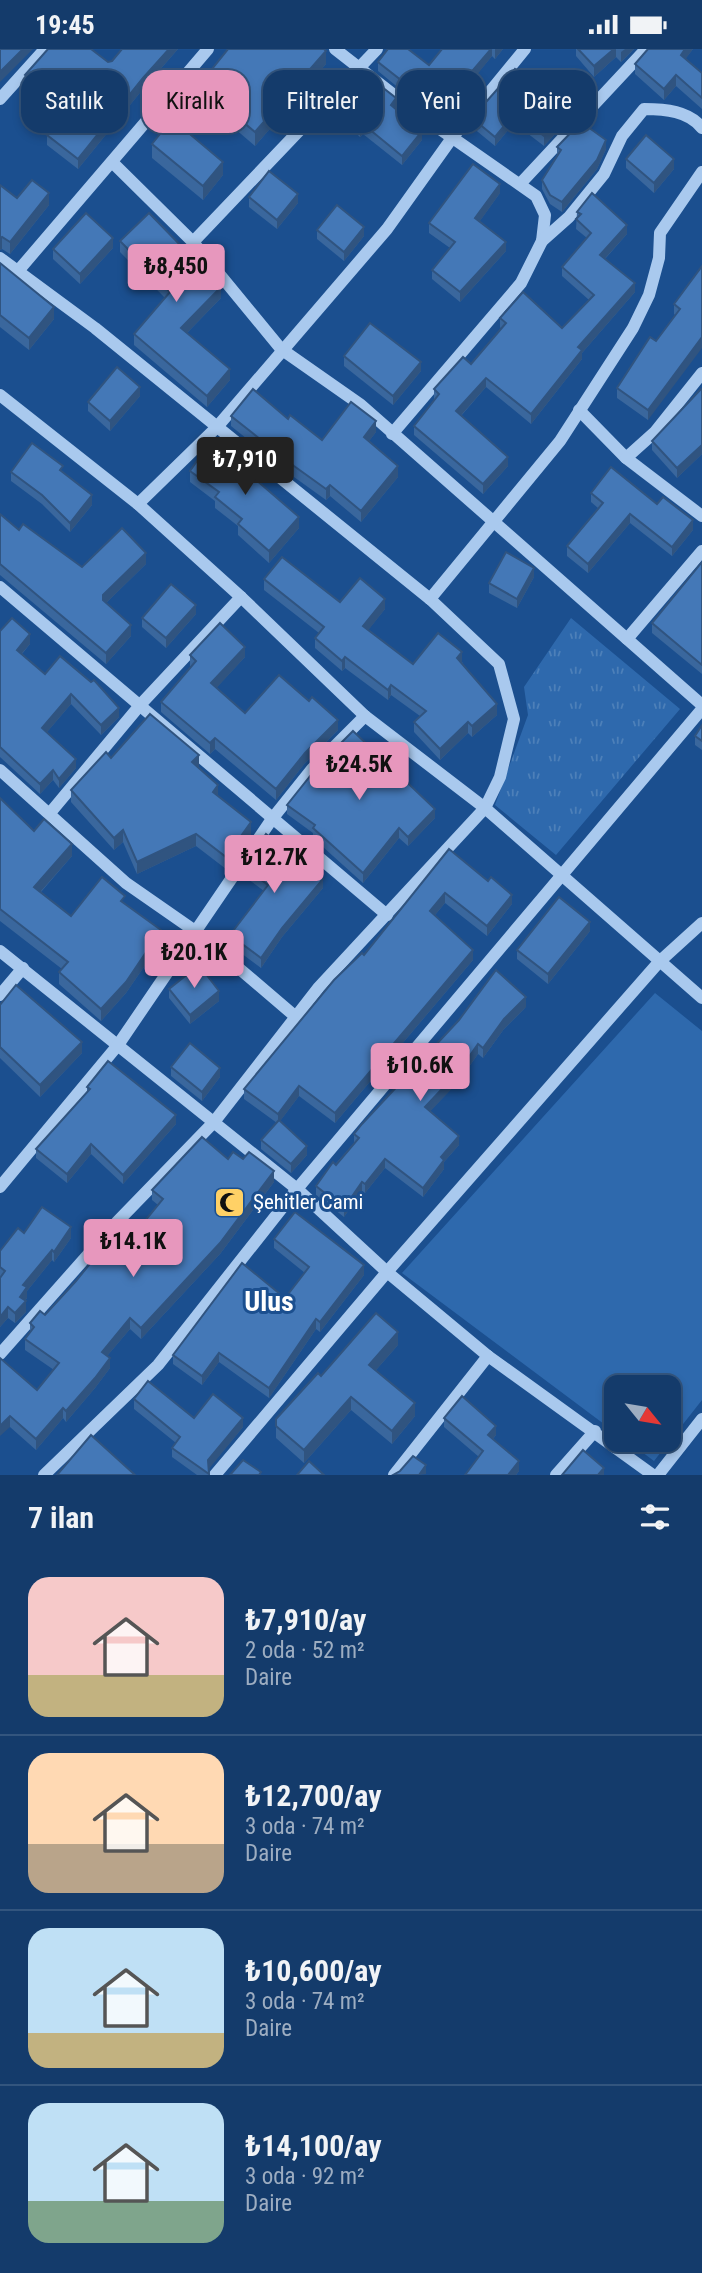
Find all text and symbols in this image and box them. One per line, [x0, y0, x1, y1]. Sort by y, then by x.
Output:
text: 19:45 [35, 10, 95, 40]
chip: Satılık [21, 70, 128, 133]
chip: Kiralık [142, 70, 249, 133]
chip: Filtreler [263, 70, 383, 133]
chip: Yeni [397, 70, 485, 133]
chip: Daire [499, 70, 596, 133]
pin: ₺8,450 [119, 245, 233, 304]
text: ₺8,450 [144, 253, 208, 280]
pin: ₺7,910 [188, 437, 302, 497]
text: ₺7,910 [213, 446, 277, 473]
pin: ₺24.5K [302, 743, 416, 802]
text: ₺24.5K [326, 751, 392, 778]
pin: ₺12.7K [217, 835, 331, 895]
text: ₺12.7K [241, 844, 307, 871]
pin: ₺20.1K [137, 930, 251, 990]
text: ₺20.1K [161, 939, 227, 966]
pin: ₺10.6K [363, 1044, 477, 1103]
text: ₺10.6K [387, 1052, 453, 1079]
mosque icon: Şehitler Cami [213, 1185, 247, 1219]
place label: Şehitler Cami [253, 1190, 363, 1214]
pin: ₺14.1K [76, 1219, 190, 1279]
text: ₺14.1K [100, 1228, 166, 1255]
district label: Ulus [244, 1285, 294, 1318]
north arrow [604, 1375, 681, 1453]
map controls [604, 1375, 681, 1452]
icon: filters [636, 1498, 674, 1536]
text: 7 ilan [28, 1500, 94, 1535]
text: ₺7,910/ay [245, 1602, 366, 1637]
icon: home [84, 1605, 168, 1689]
text: 2 oda · 52 m² [245, 1637, 365, 1664]
text: Daire [245, 1664, 292, 1691]
text: ₺12,700/ay [245, 1778, 382, 1813]
icon: home [84, 1781, 168, 1865]
text: 3 oda · 74 m² [245, 1813, 365, 1840]
text: Daire [245, 1840, 292, 1867]
text: ₺10,600/ay [245, 1953, 382, 1988]
icon: home [84, 1956, 168, 2040]
text: 3 oda · 74 m² [245, 1988, 365, 2015]
text: Daire [245, 2015, 292, 2042]
text: ₺14,100/ay [245, 2128, 382, 2163]
icon: home [84, 2131, 168, 2215]
text: 3 oda · 92 m² [245, 2163, 365, 2190]
text: Daire [245, 2190, 292, 2217]

